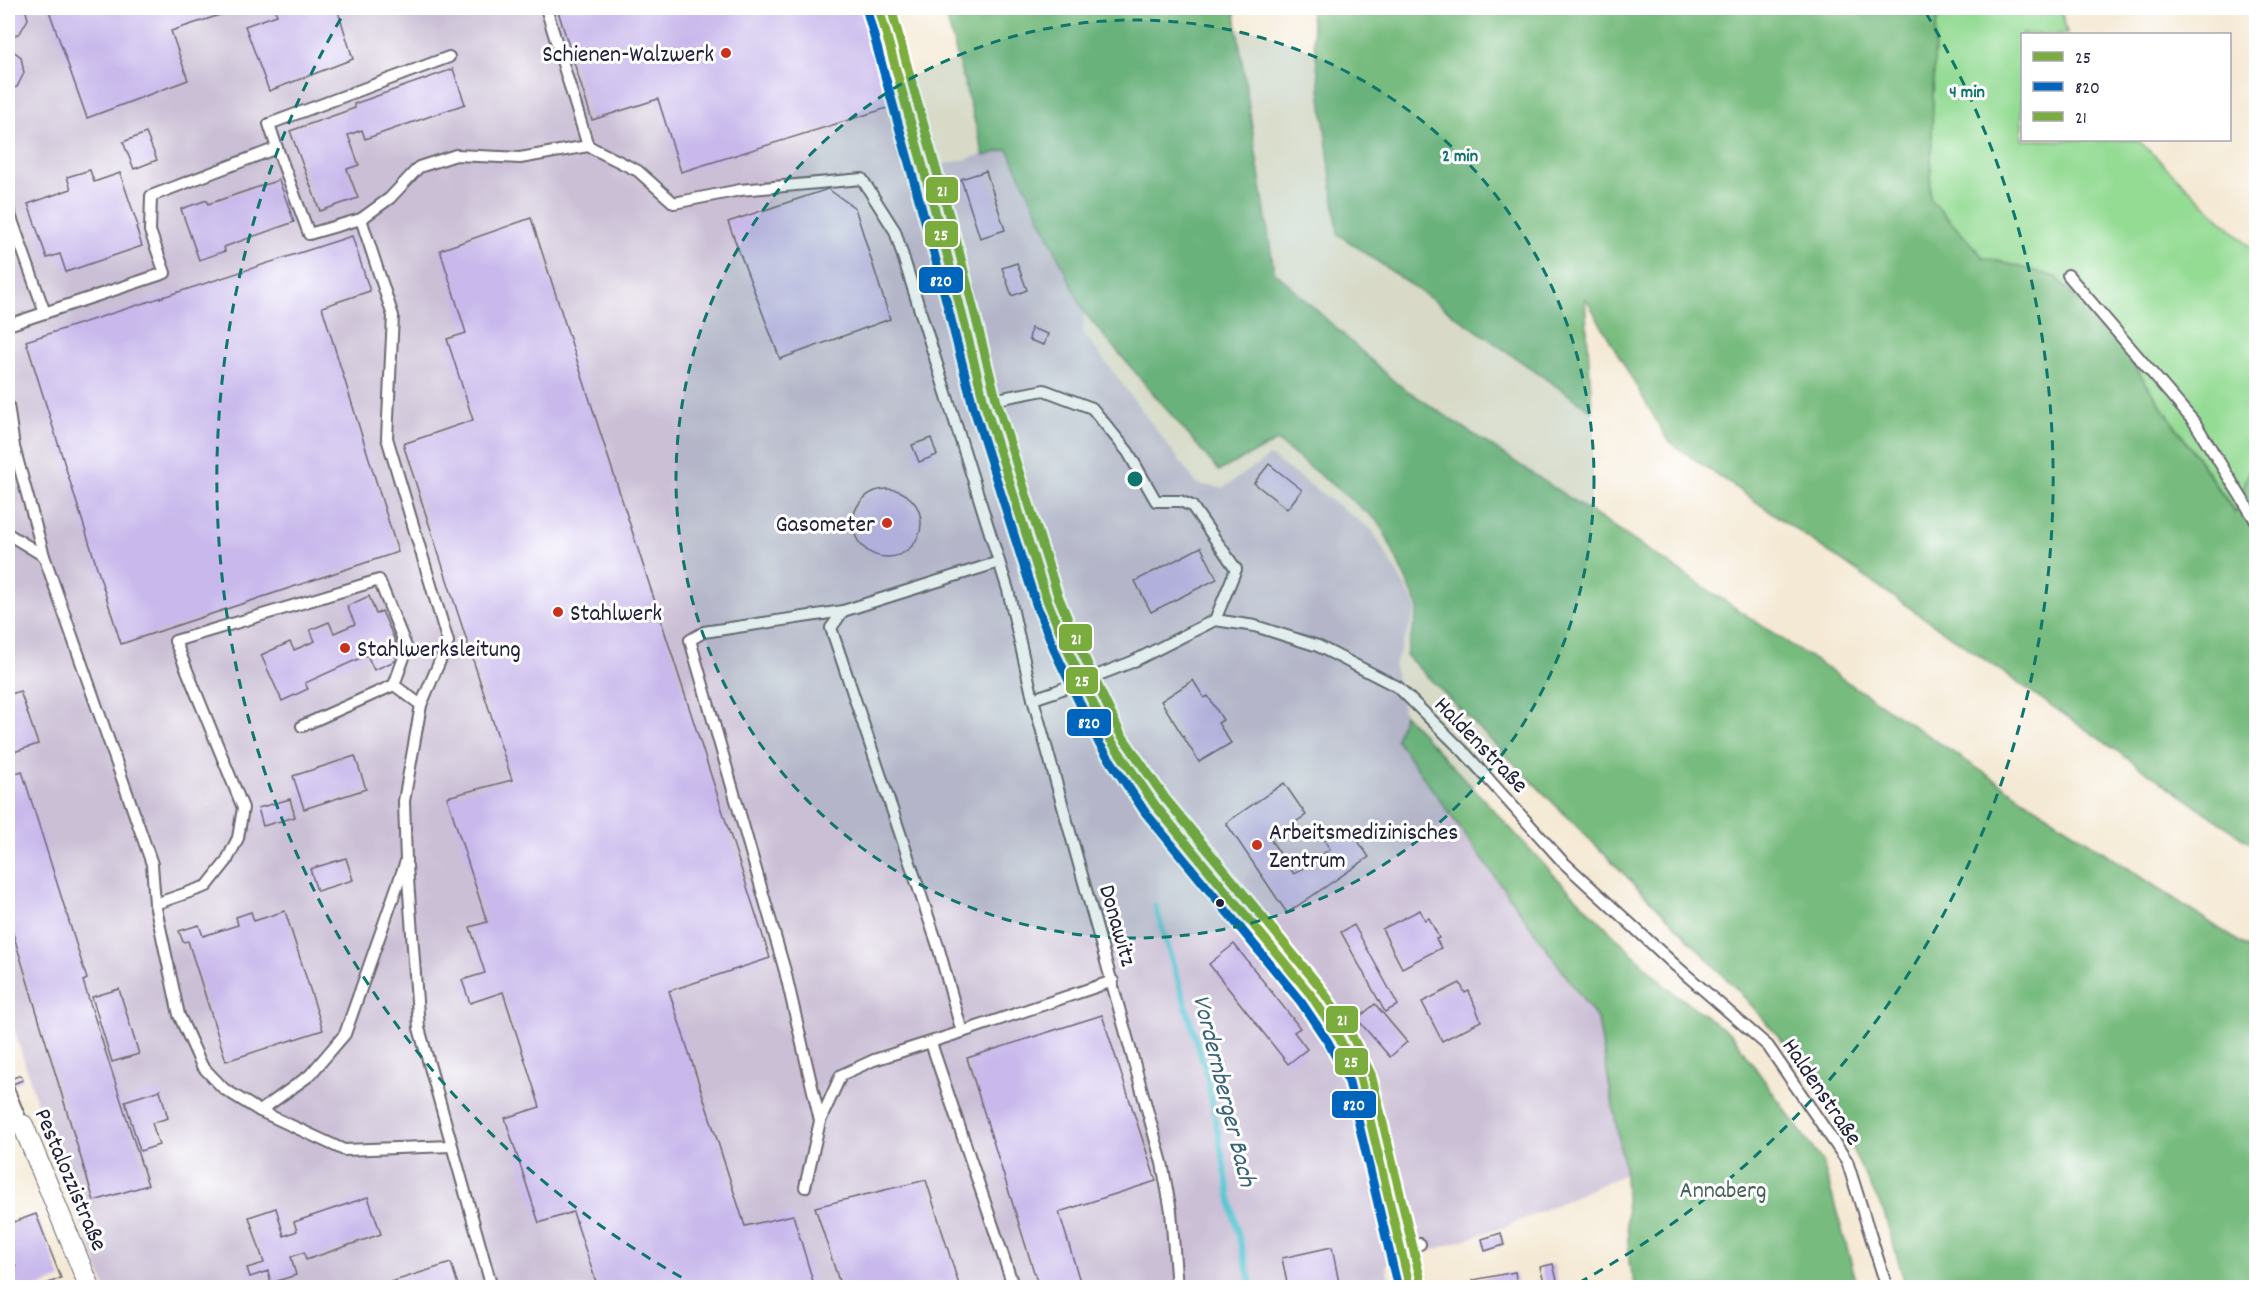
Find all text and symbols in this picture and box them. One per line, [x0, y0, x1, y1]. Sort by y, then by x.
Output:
legend [2021, 33, 2231, 141]
place label: Schienen-Walzwerk [542, 39, 714, 73]
marker: Schienen-Walzwerk [719, 46, 733, 60]
text: 25 [2075, 47, 2091, 72]
text: 820 [2075, 77, 2100, 102]
text: 4 min [1949, 81, 1985, 106]
text: 21 [2075, 107, 2087, 132]
text: 2 min [1442, 145, 1478, 170]
line badge: 21 [925, 176, 959, 204]
text: 21 [937, 181, 947, 204]
line badge: 25 [924, 220, 959, 248]
text: 25 [934, 225, 948, 248]
line badge: 820 [918, 266, 964, 294]
text: 820 [930, 271, 952, 294]
centre of rings [1125, 469, 1145, 489]
place label: Gasometer [775, 509, 875, 543]
marker: Gasometer [880, 516, 894, 530]
place label: Stahlwerk [570, 598, 662, 632]
marker: Stahlwerk [551, 605, 565, 619]
line badge: 21 [1058, 623, 1093, 652]
text: 21 [1071, 629, 1081, 652]
place label: Stahlwerksleitung [357, 634, 521, 668]
marker: Stahlwerksleitung [338, 641, 352, 655]
line badge: 25 [1065, 666, 1099, 695]
text: 25 [1075, 671, 1089, 694]
street label: Haldenstraße [1425, 690, 1535, 802]
line badge: 820 [1066, 708, 1112, 737]
text: 820 [1078, 713, 1100, 736]
place label: Arbeitsmedizinisches Zentrum [1269, 817, 1458, 879]
marker: Arbeitsmedizinisches Zentrum [1250, 838, 1264, 852]
street label: Donawitz [1088, 881, 1144, 971]
unlabelled marker [1214, 897, 1226, 909]
water label: Vordernberger Bach [1181, 991, 1265, 1192]
line badge: 21 [1325, 1005, 1359, 1034]
text: 21 [1337, 1010, 1347, 1033]
street label: Haldenstraße [1772, 1032, 1869, 1153]
line badge: 25 [1334, 1047, 1369, 1076]
text: 25 [1344, 1052, 1358, 1075]
line badge: 820 [1331, 1090, 1377, 1119]
text: 820 [1343, 1095, 1365, 1118]
street label: Pestalozzistraße [24, 1104, 115, 1257]
park label: Annaberg [1680, 1175, 1766, 1209]

